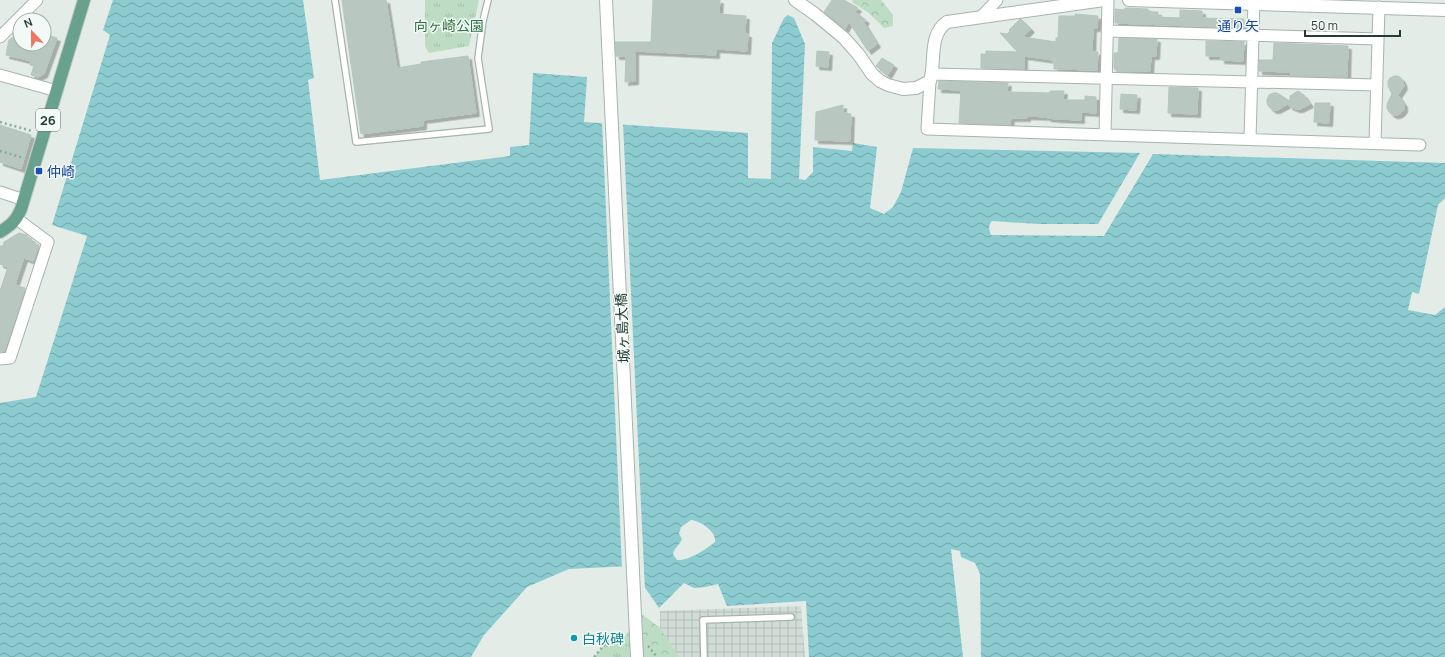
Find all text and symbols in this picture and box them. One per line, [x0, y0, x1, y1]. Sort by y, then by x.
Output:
marker: 通り矢 [1233, 5, 1243, 15]
north arrow [12, 12, 52, 52]
scale bar [1305, 12, 1400, 38]
text: N [22, 14, 35, 31]
park label: 向ヶ崎公園 [414, 16, 484, 35]
place label: 通り矢 [1217, 16, 1259, 35]
text: 50 m [1311, 17, 1338, 34]
road number: 26 [36, 109, 60, 131]
place label: 仲崎 [47, 162, 75, 181]
marker: 仲崎 [34, 166, 44, 176]
street label: 城ヶ島大橋 [611, 293, 633, 363]
place label: 白秋碑 [582, 629, 624, 648]
marker: 白秋碑 [569, 633, 579, 643]

